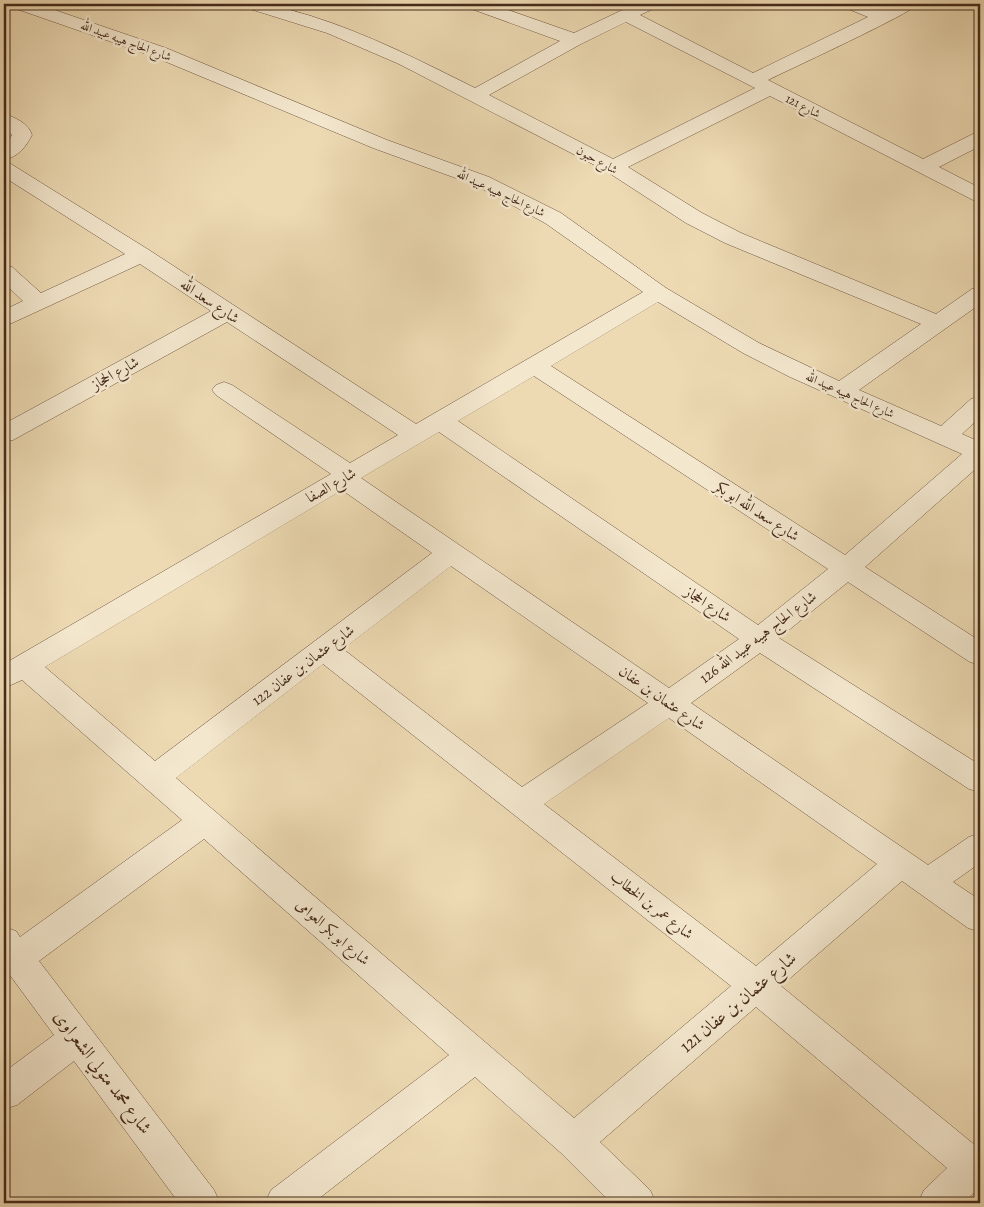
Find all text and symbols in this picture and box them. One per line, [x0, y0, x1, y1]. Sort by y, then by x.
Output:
street label: شارع الحاج هيبه عبيد الله [77, 15, 175, 68]
street label: شارع 121 [781, 90, 823, 124]
street label: شارع حبون [572, 142, 621, 181]
street label: شارع الحاج هيبه عبيد الله [453, 164, 549, 223]
street label: شارع سعد الله [175, 272, 245, 331]
street label: شارع الحجاز [86, 352, 144, 398]
street label: شارع الحاج هيبه عبيد الله [802, 366, 898, 425]
street label: شارع الصفا [302, 463, 361, 510]
street label: شارع سعد الله ابو بكر [707, 473, 804, 548]
street label: شارع الحجاز [678, 580, 735, 629]
street label: شارع الحاج هيبه عبيد الله 126 [694, 585, 822, 690]
street label: شارع عثمان بن عفان 122 [248, 620, 360, 712]
street label: شارع عثمان بن عفان [613, 661, 709, 738]
street label: شارع عمر بن الخطاب [605, 866, 698, 946]
street label: شارع ابو بكر العوامى [290, 894, 374, 972]
street label: شارع عثمان بن عفان 121 [675, 946, 803, 1060]
street label: شارع محمد متولي الشعراوى [46, 1005, 157, 1141]

